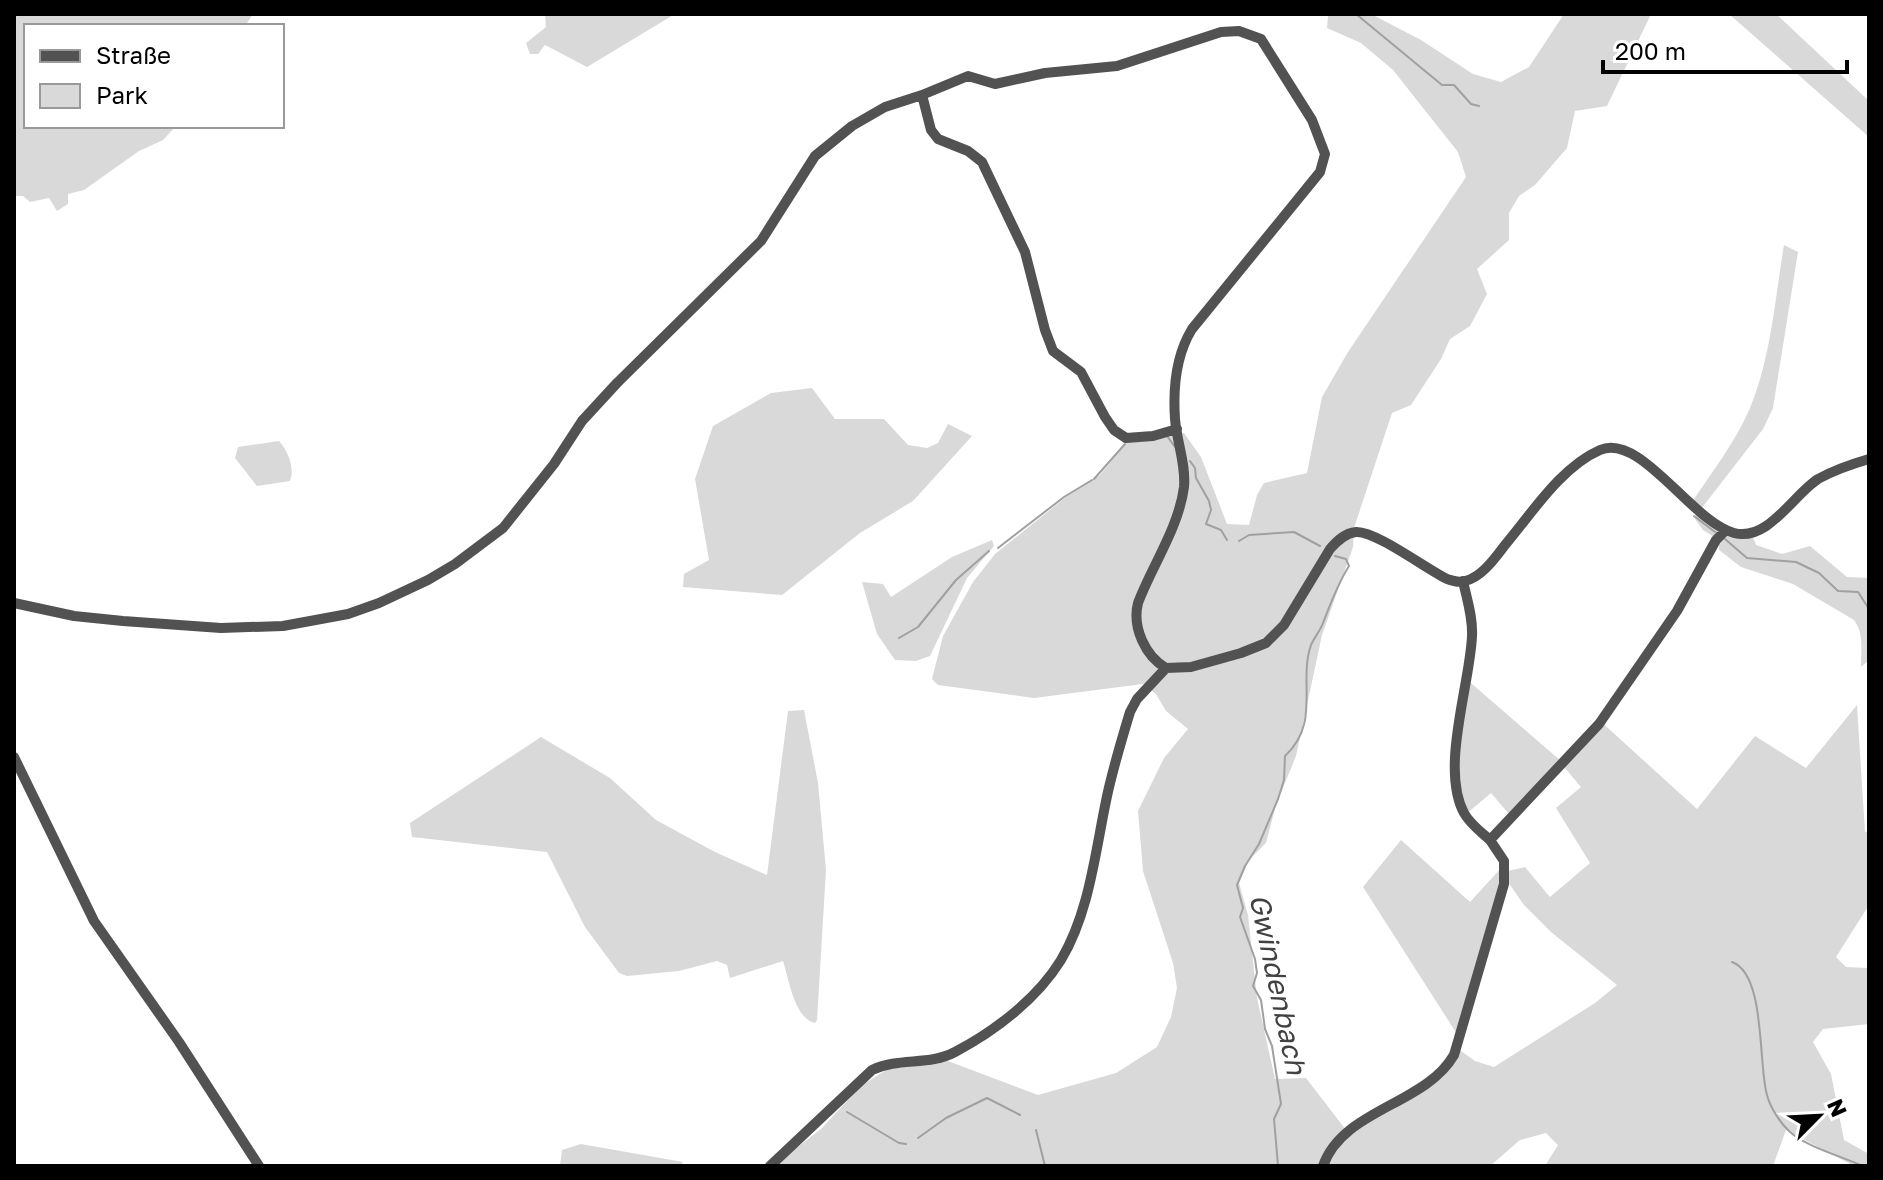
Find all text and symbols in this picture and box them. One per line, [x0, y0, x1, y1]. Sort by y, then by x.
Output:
legend [24, 24, 284, 128]
scale bar [1603, 24, 1847, 74]
text: 200 m [1615, 36, 1686, 65]
text: Straße [96, 40, 171, 69]
text: Park [96, 80, 148, 109]
water label: Gwindenbach [1243, 891, 1314, 1079]
north arrow [1779, 1076, 1859, 1156]
text: N [1822, 1095, 1853, 1121]

